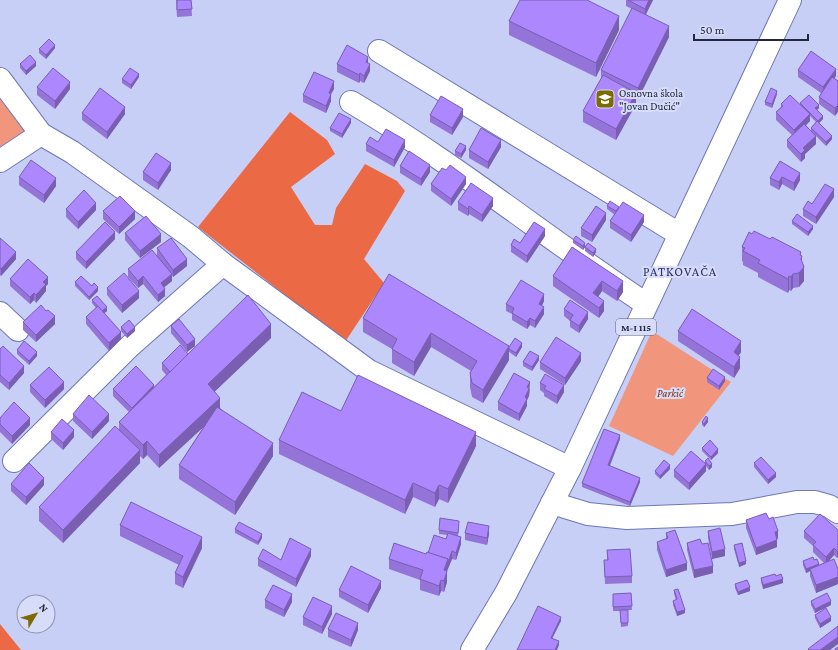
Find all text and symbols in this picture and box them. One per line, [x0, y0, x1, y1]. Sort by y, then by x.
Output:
scale bar [694, 16, 808, 42]
text: 50 m [700, 23, 725, 37]
place label: Osnovna škola "Jovan Dučić" [619, 87, 683, 113]
school or university icon: Osnovna škola "Jovan Dučić" [594, 88, 616, 110]
district label: PATKOVAČA [643, 264, 717, 279]
road number: M-I 115 [616, 319, 656, 335]
park label: Parkić [657, 387, 684, 399]
north arrow [16, 594, 56, 634]
text: N [37, 601, 51, 615]

